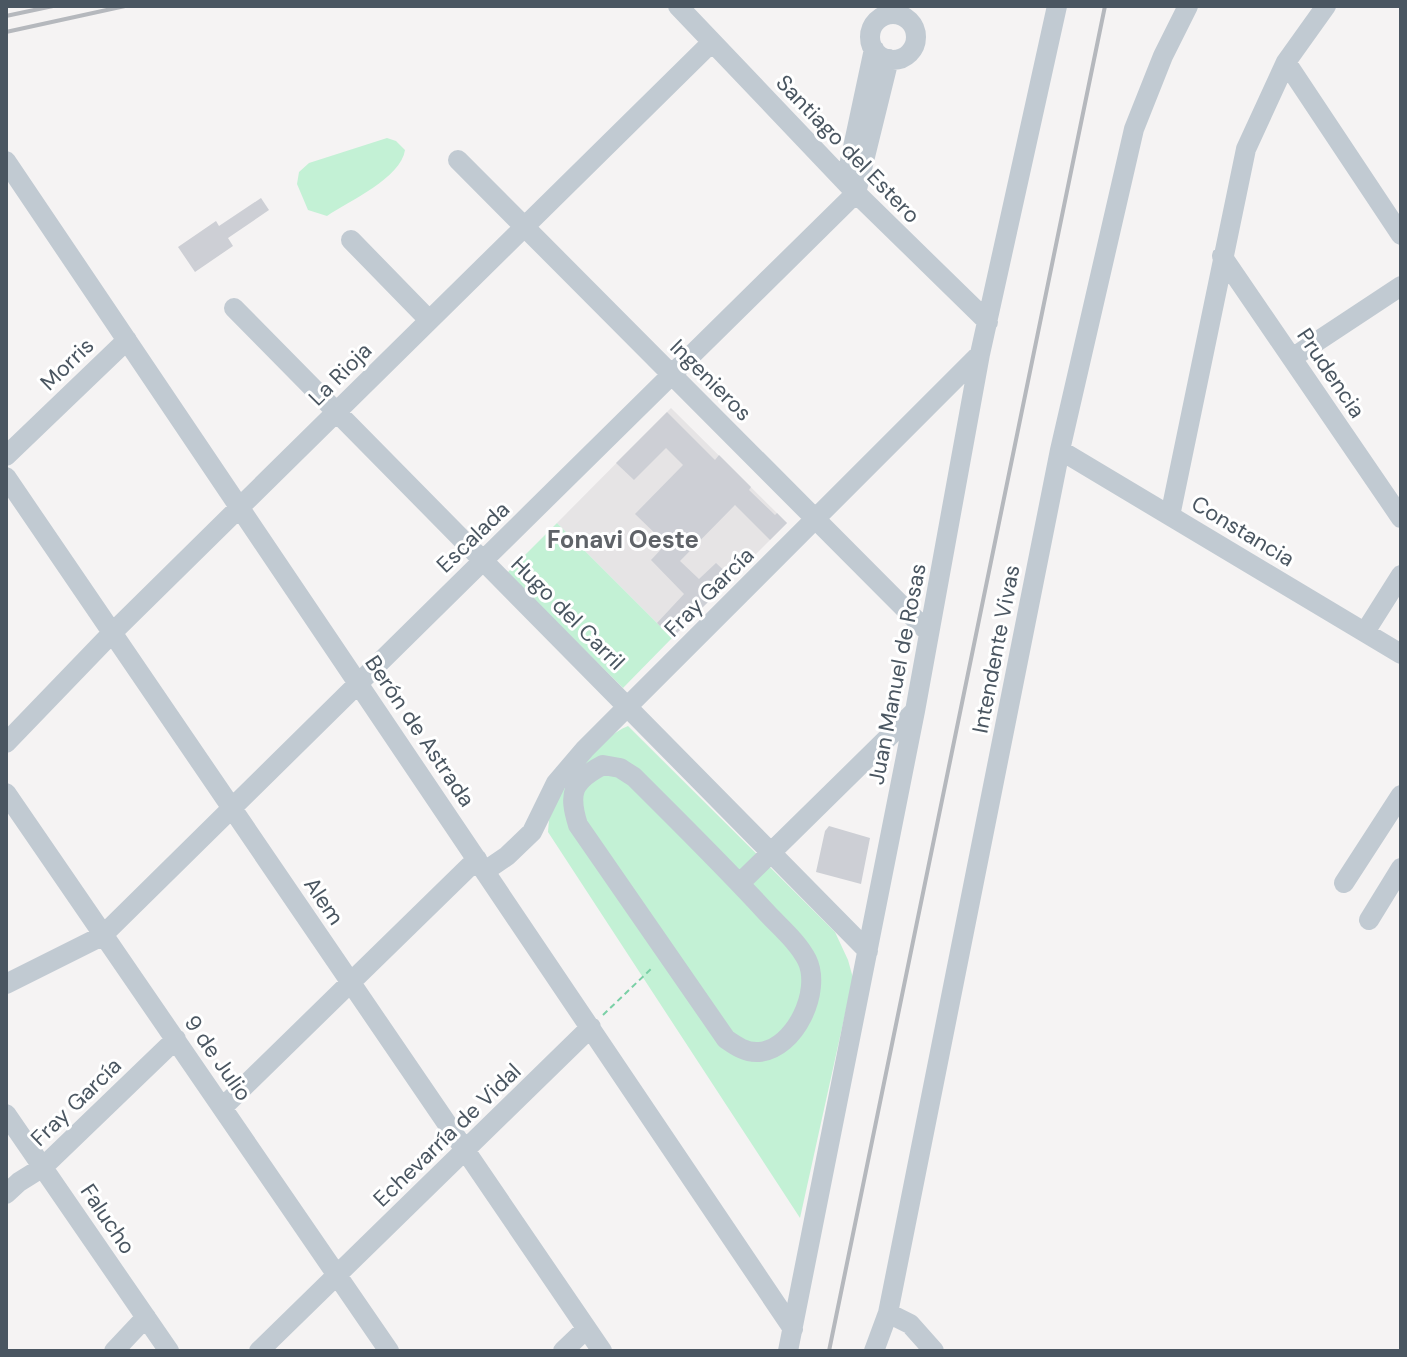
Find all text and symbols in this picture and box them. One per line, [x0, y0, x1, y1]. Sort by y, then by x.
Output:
street label: Santiago del Estero [770, 69, 926, 229]
street label: Prudencia [1290, 323, 1372, 423]
street label: Morris [34, 331, 100, 397]
street label: Ingenieros [664, 333, 758, 427]
street label: La Rioja [302, 336, 378, 412]
street label: Constancia [1186, 489, 1300, 573]
street label: Escalada [430, 495, 516, 579]
district label: Fonavi Oeste [547, 524, 699, 555]
street label: Fray García [658, 541, 760, 643]
street label: Hugo del Carril [505, 550, 631, 676]
street label: Juan Manuel de Rosas [861, 561, 933, 787]
street label: Intendente Vivas [965, 562, 1027, 736]
street label: Berón de Astrada [359, 650, 481, 812]
street label: Alem [298, 871, 350, 931]
street label: 9 de Julio [178, 1009, 258, 1107]
street label: Fray García [24, 1051, 128, 1153]
street label: Echevarría de Vidal [367, 1057, 527, 1213]
street label: Falucho [74, 1178, 142, 1260]

